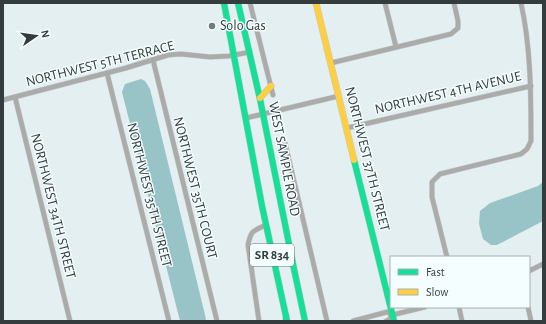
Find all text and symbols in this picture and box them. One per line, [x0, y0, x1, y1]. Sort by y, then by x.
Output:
north arrow [16, 16, 56, 56]
place label: Solo Gas [220, 19, 266, 33]
marker: Solo Gas [207, 21, 217, 31]
text: N [39, 29, 51, 39]
street label: NORTHWEST 5TH TERRACE [24, 39, 176, 89]
street label: NORTHWEST 4TH AVENUE [374, 69, 523, 117]
street label: NORTHWEST 37TH STREET [342, 85, 392, 233]
street label: WEST SAMPLE ROAD [266, 101, 302, 217]
street label: NORTHWEST 35TH COURT [171, 116, 219, 261]
street label: NORTHWEST 35TH STREET [124, 121, 174, 269]
street label: NORTHWEST 34TH STREET [28, 132, 78, 280]
road number: SR 834 [250, 244, 294, 266]
legend [390, 256, 530, 308]
text: Fast [426, 266, 445, 278]
text: Slow [426, 286, 448, 298]

